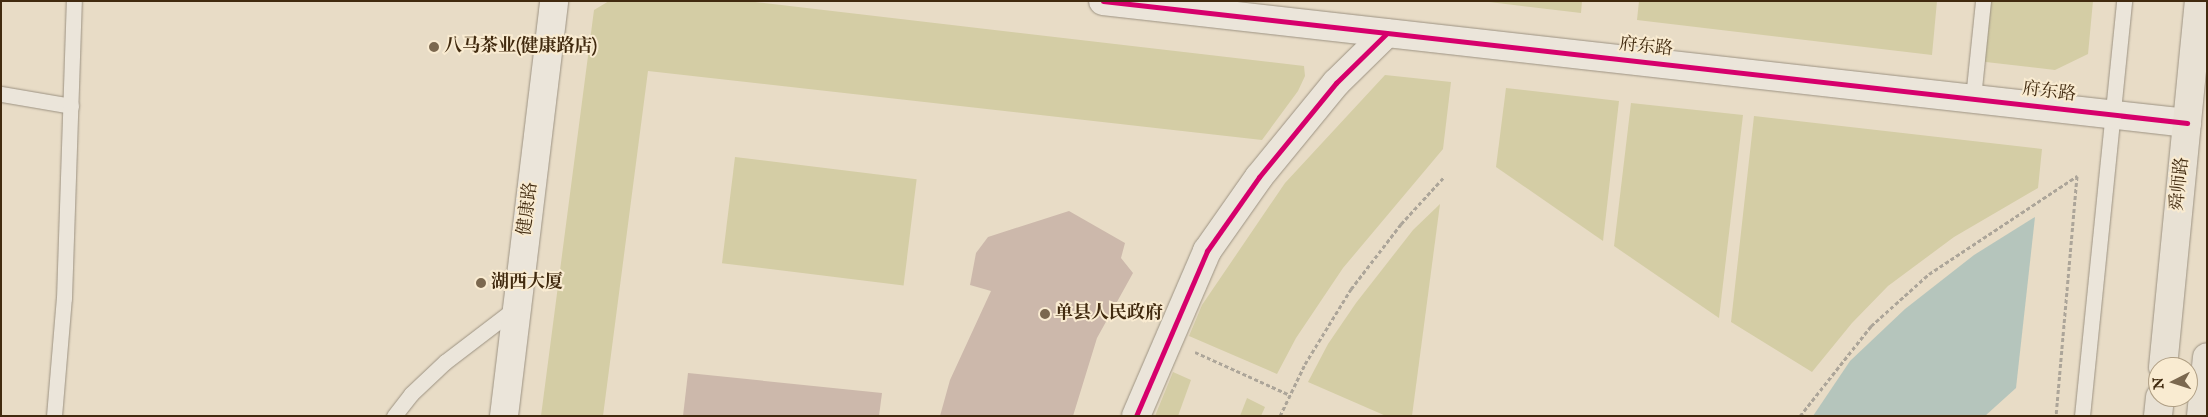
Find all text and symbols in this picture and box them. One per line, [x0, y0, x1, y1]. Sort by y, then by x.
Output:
street label: 府东路 [1618, 34, 1674, 62]
place label: 八马茶业(健康路店) [444, 36, 597, 58]
marker: 八马茶业(健康路店) [428, 41, 440, 53]
street label: 府东路 [2021, 79, 2077, 107]
street label: 舜师路 [2167, 156, 2195, 212]
street label: 健康路 [515, 181, 543, 237]
place label: 湖西大厦 [491, 272, 563, 294]
marker: 湖西大厦 [475, 277, 487, 289]
place label: 单县人民政府 [1055, 303, 1163, 325]
marker: 单县人民政府 [1039, 308, 1051, 320]
north arrow [2148, 357, 2198, 407]
text: N [2150, 376, 2169, 390]

